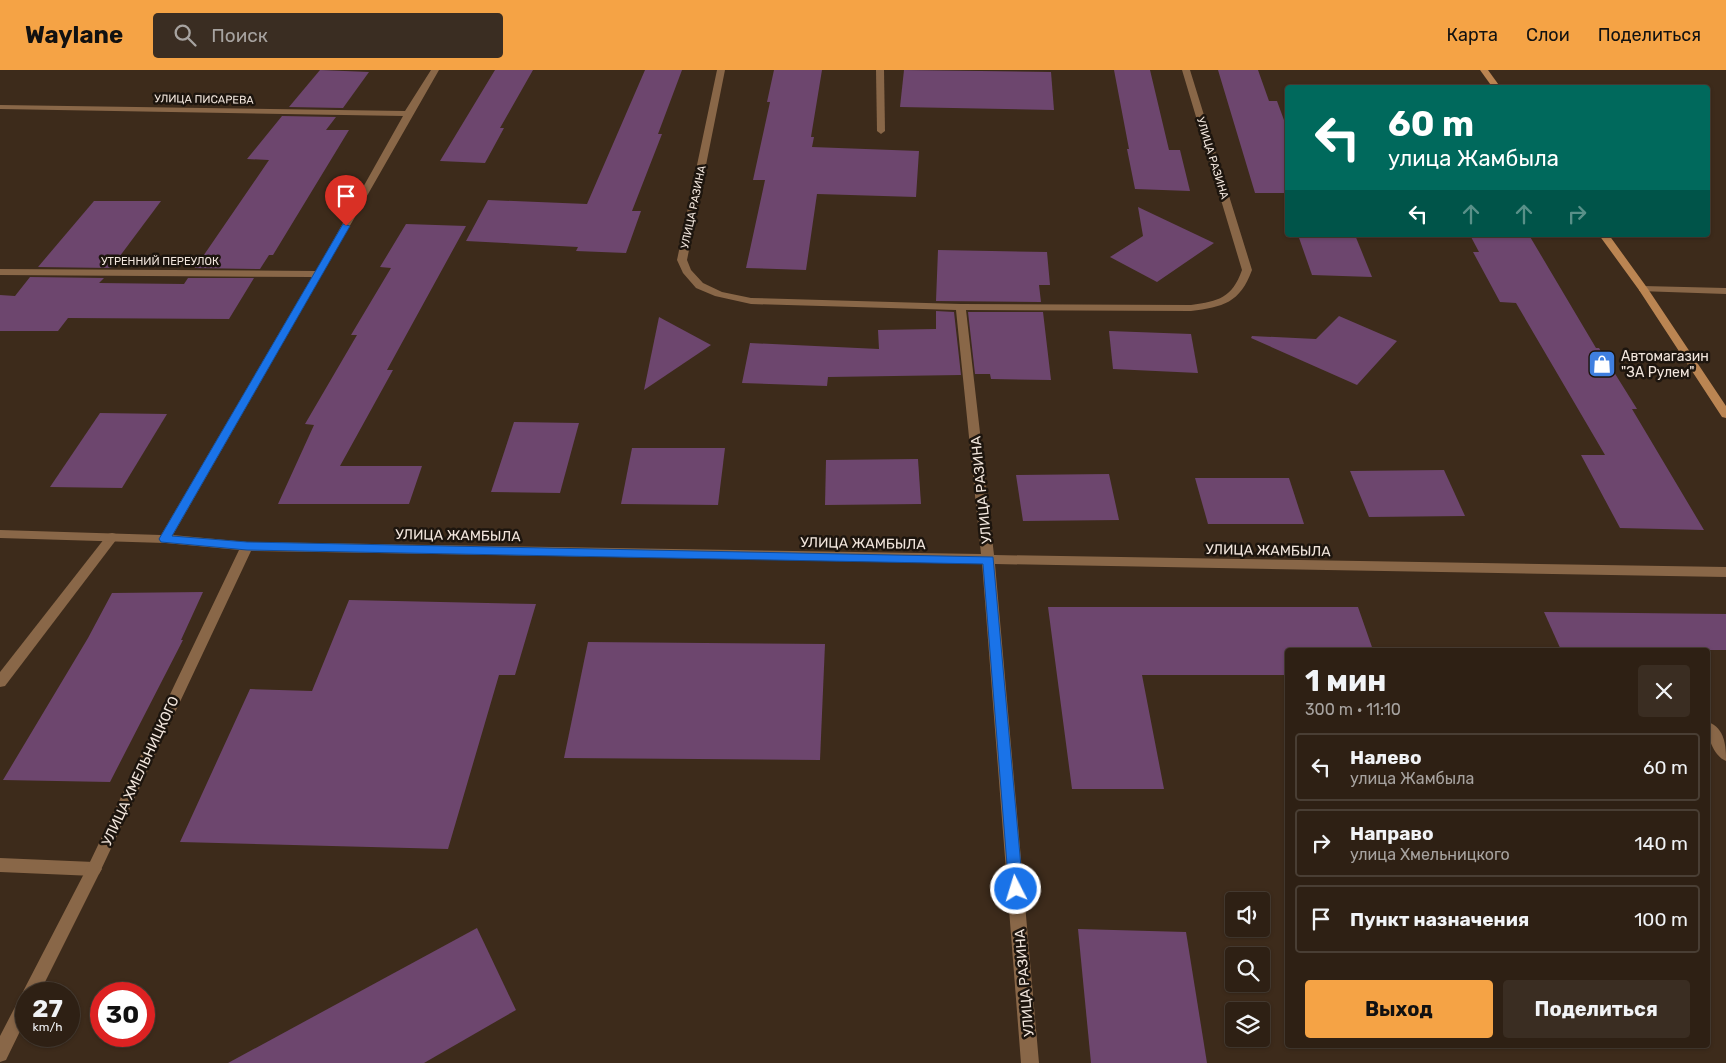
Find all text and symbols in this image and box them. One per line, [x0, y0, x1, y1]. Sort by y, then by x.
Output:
search box [153, 13, 503, 58]
text: Waylane [25, 21, 123, 49]
icon: search [171, 21, 199, 49]
text: Поиск [211, 24, 268, 47]
text: Карта [1447, 24, 1498, 46]
text: Слои [1526, 24, 1570, 46]
text: Поделиться [1598, 24, 1701, 46]
street label: УЛИЦА ПИСАРЕВА [154, 92, 254, 107]
text: 60 m [1388, 103, 1474, 145]
icon: left [1305, 105, 1370, 170]
street label: УЛИЦА РАЗИНА [1194, 116, 1231, 201]
text: улица Жамбыла [1388, 145, 1559, 172]
street label: УЛИЦА РАЗИНА [678, 164, 709, 250]
pin [325, 175, 367, 226]
icon: arrive [332, 182, 360, 210]
icon: left [1404, 200, 1432, 228]
icon: ahead [1457, 200, 1485, 228]
icon: ahead [1510, 200, 1538, 228]
icon: right [1563, 200, 1591, 228]
street label: УТРЕННИЙ ПЕРЕУЛОК [101, 255, 219, 268]
place label: Автомагазин "ЗА Рулем" [1621, 348, 1709, 381]
shop icon: Автомагазин "ЗА Рулем" [1587, 349, 1617, 379]
street label: УЛИЦА РАЗИНА [967, 435, 996, 545]
street label: УЛИЦА ЖАМБЫЛА [395, 526, 521, 545]
street label: УЛИЦА ЖАМБЫЛА [800, 534, 926, 553]
street label: УЛИЦА ЖАМБЫЛА [1205, 541, 1331, 560]
text: 1 мин [1305, 663, 1386, 699]
button: close [1638, 665, 1690, 717]
street label: УЛИЦА ХМЕЛЬНИЦКОГО [98, 694, 183, 849]
text: 300 m · 11:10 [1305, 700, 1401, 719]
text: Налево [1350, 746, 1422, 769]
icon: left [1307, 753, 1335, 781]
text: 60 m [1643, 756, 1688, 779]
text: улица Жамбыла [1350, 769, 1474, 788]
text: Направо [1350, 822, 1434, 845]
icon: right [1307, 829, 1335, 857]
text: 140 m [1634, 832, 1688, 855]
text: улица Хмельницкого [1350, 845, 1510, 864]
position arrow [989, 862, 1041, 914]
map controls [1225, 892, 1270, 1047]
button: sound [1225, 892, 1270, 937]
icon: arrive [1307, 905, 1335, 933]
text: Пункт назначения [1350, 908, 1529, 931]
text: 100 m [1634, 908, 1688, 931]
street label: УЛИЦА РАЗИНА [1011, 928, 1038, 1037]
button: search [1225, 947, 1270, 992]
button: Выход [1305, 980, 1493, 1038]
button: Поделиться [1503, 980, 1690, 1038]
speed limit sign: 30 [90, 982, 155, 1047]
text: 27 [32, 994, 63, 1023]
button: layers [1225, 1002, 1270, 1047]
text: km/h [33, 1020, 62, 1034]

